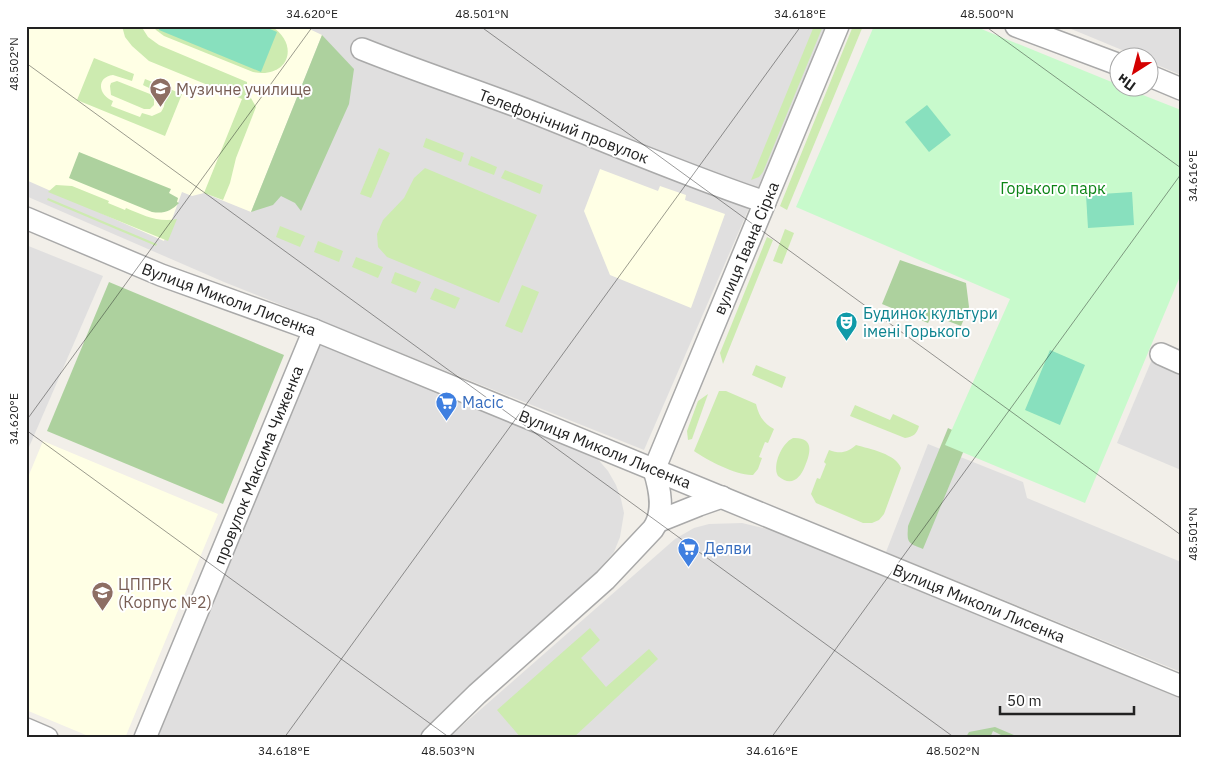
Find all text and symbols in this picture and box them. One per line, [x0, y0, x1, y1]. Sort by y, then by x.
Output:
text: 34.620°E [286, 6, 338, 21]
text: 48.501°N [455, 6, 509, 21]
text: 34.618°E [774, 6, 826, 21]
text: 48.500°N [960, 6, 1014, 21]
text: 48.502°N [6, 37, 21, 91]
north arrow [1110, 48, 1160, 98]
text: Пн [1114, 70, 1139, 95]
school or university icon: Музичне училище [148, 77, 172, 108]
place label: Музичне училище [176, 79, 312, 99]
street label: Телефонічний провулок [476, 84, 652, 168]
text: 34.616°E [1185, 150, 1200, 202]
street label: вулиця Івана Сірка [709, 178, 783, 318]
park label: Горького парк [1000, 178, 1106, 198]
street label: Вулиця Миколи Лисенка [139, 258, 319, 340]
place label: Будинок культури імені Горького [863, 303, 998, 341]
theatre icon: Будинок культури імені Горького [835, 310, 859, 341]
street label: провулок Максима Чиженка [209, 362, 307, 567]
supermarket icon: Macic [434, 390, 458, 421]
place label: Macic [462, 392, 504, 412]
text: 34.620°E [6, 393, 21, 445]
street label: Вулиця Миколи Лисенка [516, 405, 695, 493]
text: 48.501°N [1185, 507, 1200, 561]
supermarket icon: Делви [676, 536, 700, 567]
place label: Делви [704, 538, 752, 558]
street label: Вулиця Миколи Лисенка [890, 559, 1069, 647]
place label: ЦППРК (Корпус №2) [118, 574, 212, 612]
school or university icon: ЦППРК (Корпус №2) [90, 581, 114, 612]
scale bar [1000, 684, 1133, 716]
text: 50 m [1007, 691, 1042, 710]
text: 34.618°E [258, 743, 310, 758]
text: 48.503°N [421, 743, 475, 758]
text: 34.616°E [746, 743, 798, 758]
text: 48.502°N [926, 743, 980, 758]

